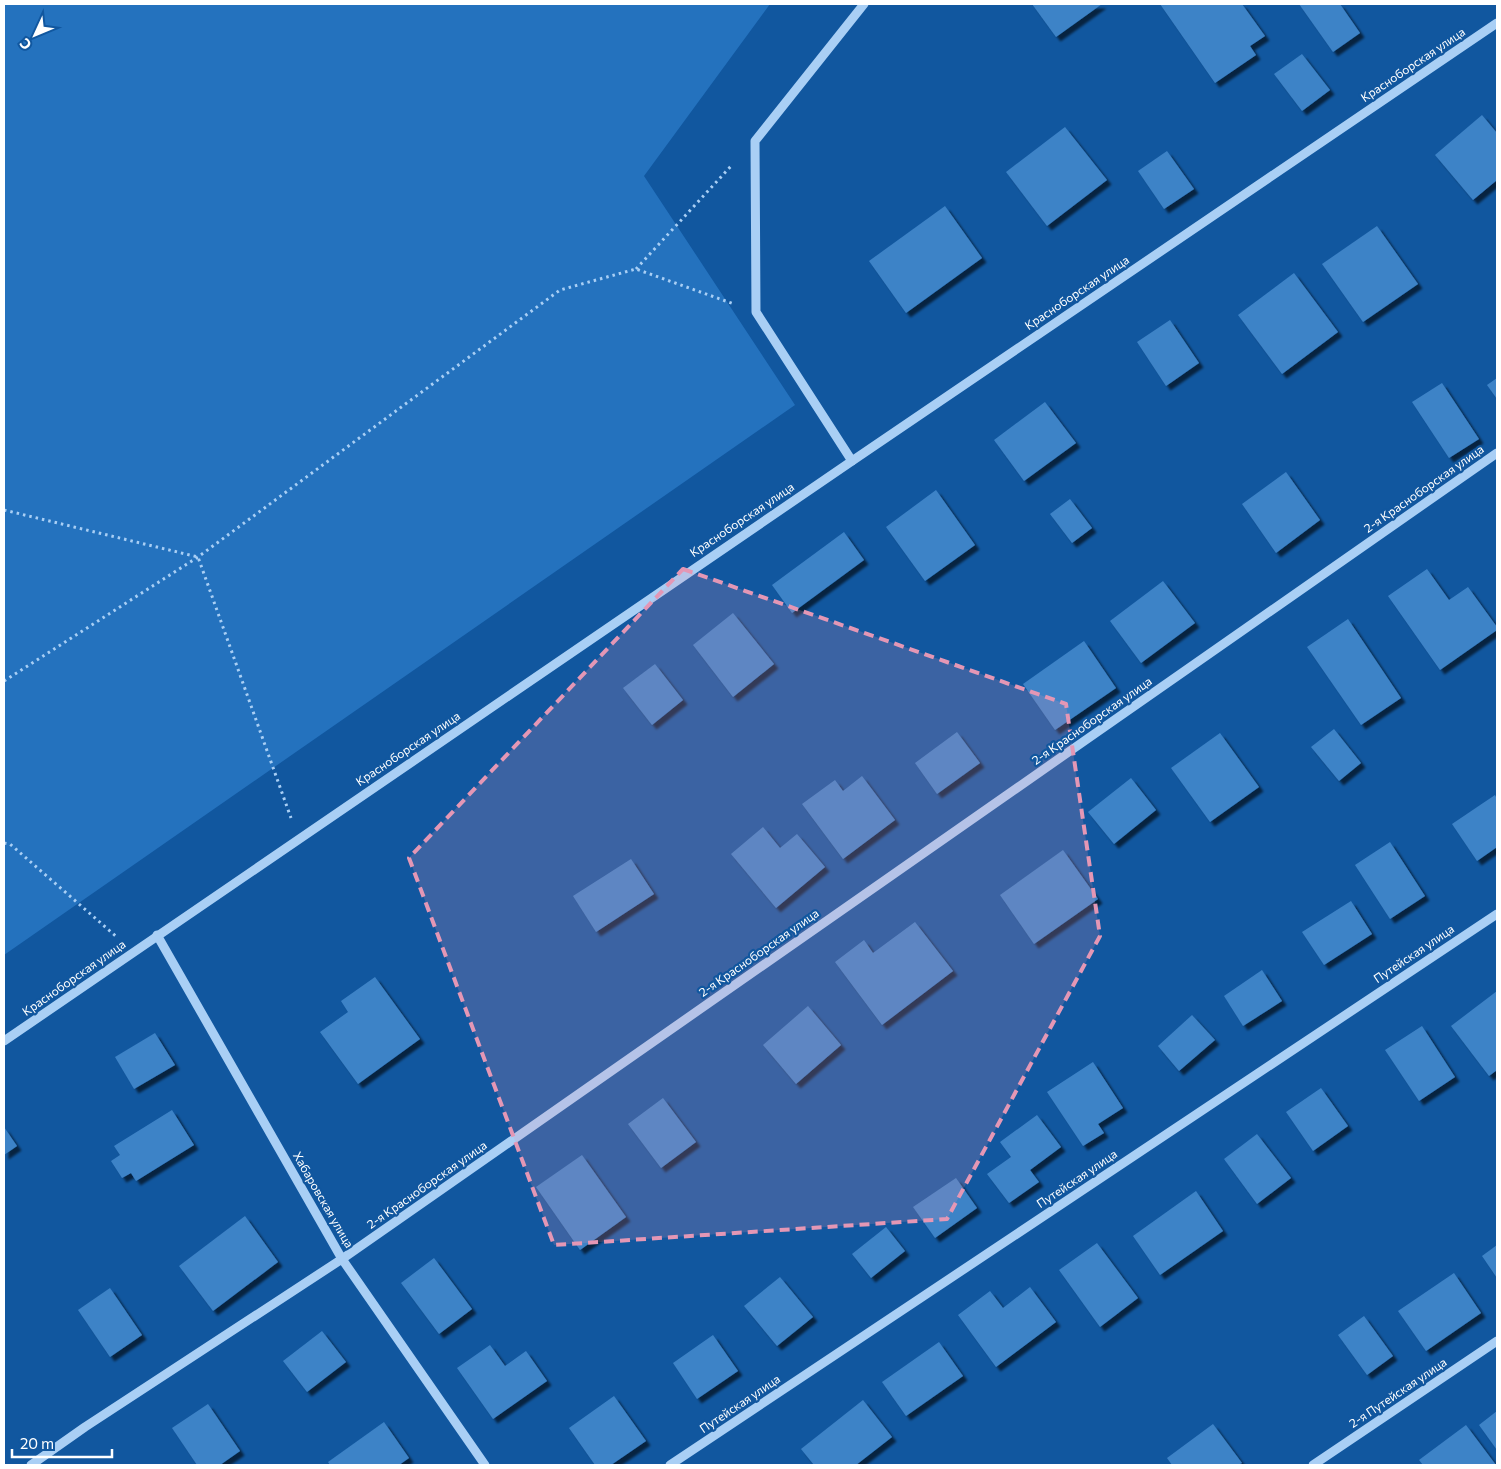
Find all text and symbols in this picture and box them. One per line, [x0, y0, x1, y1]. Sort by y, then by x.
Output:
north arrow [10, 10, 60, 60]
street label: Красноборская улица [1358, 24, 1467, 104]
text: С [16, 35, 35, 54]
street label: Красноборская улица [1022, 252, 1131, 332]
street label: 2-я Красноборская улица [1361, 441, 1486, 535]
street label: Красноборская улица [687, 479, 796, 559]
street label: 2-я Красноборская улица [1029, 673, 1154, 767]
street label: Красноборская улица [353, 708, 462, 788]
street label: 2-я Красноборская улица [696, 905, 821, 999]
street label: Путейская улица [1371, 921, 1456, 985]
street label: Красноборская улица [19, 936, 128, 1018]
street label: 2-я Красноборская улица [364, 1137, 489, 1231]
street label: Путейская улица [1034, 1146, 1119, 1210]
street label: Хабаровская улица [291, 1149, 357, 1250]
street label: 2-я Путейская улица [1346, 1354, 1449, 1430]
street label: Путейская улица [697, 1371, 782, 1435]
scale bar [12, 1426, 112, 1458]
text: 20 m [20, 1434, 54, 1452]

